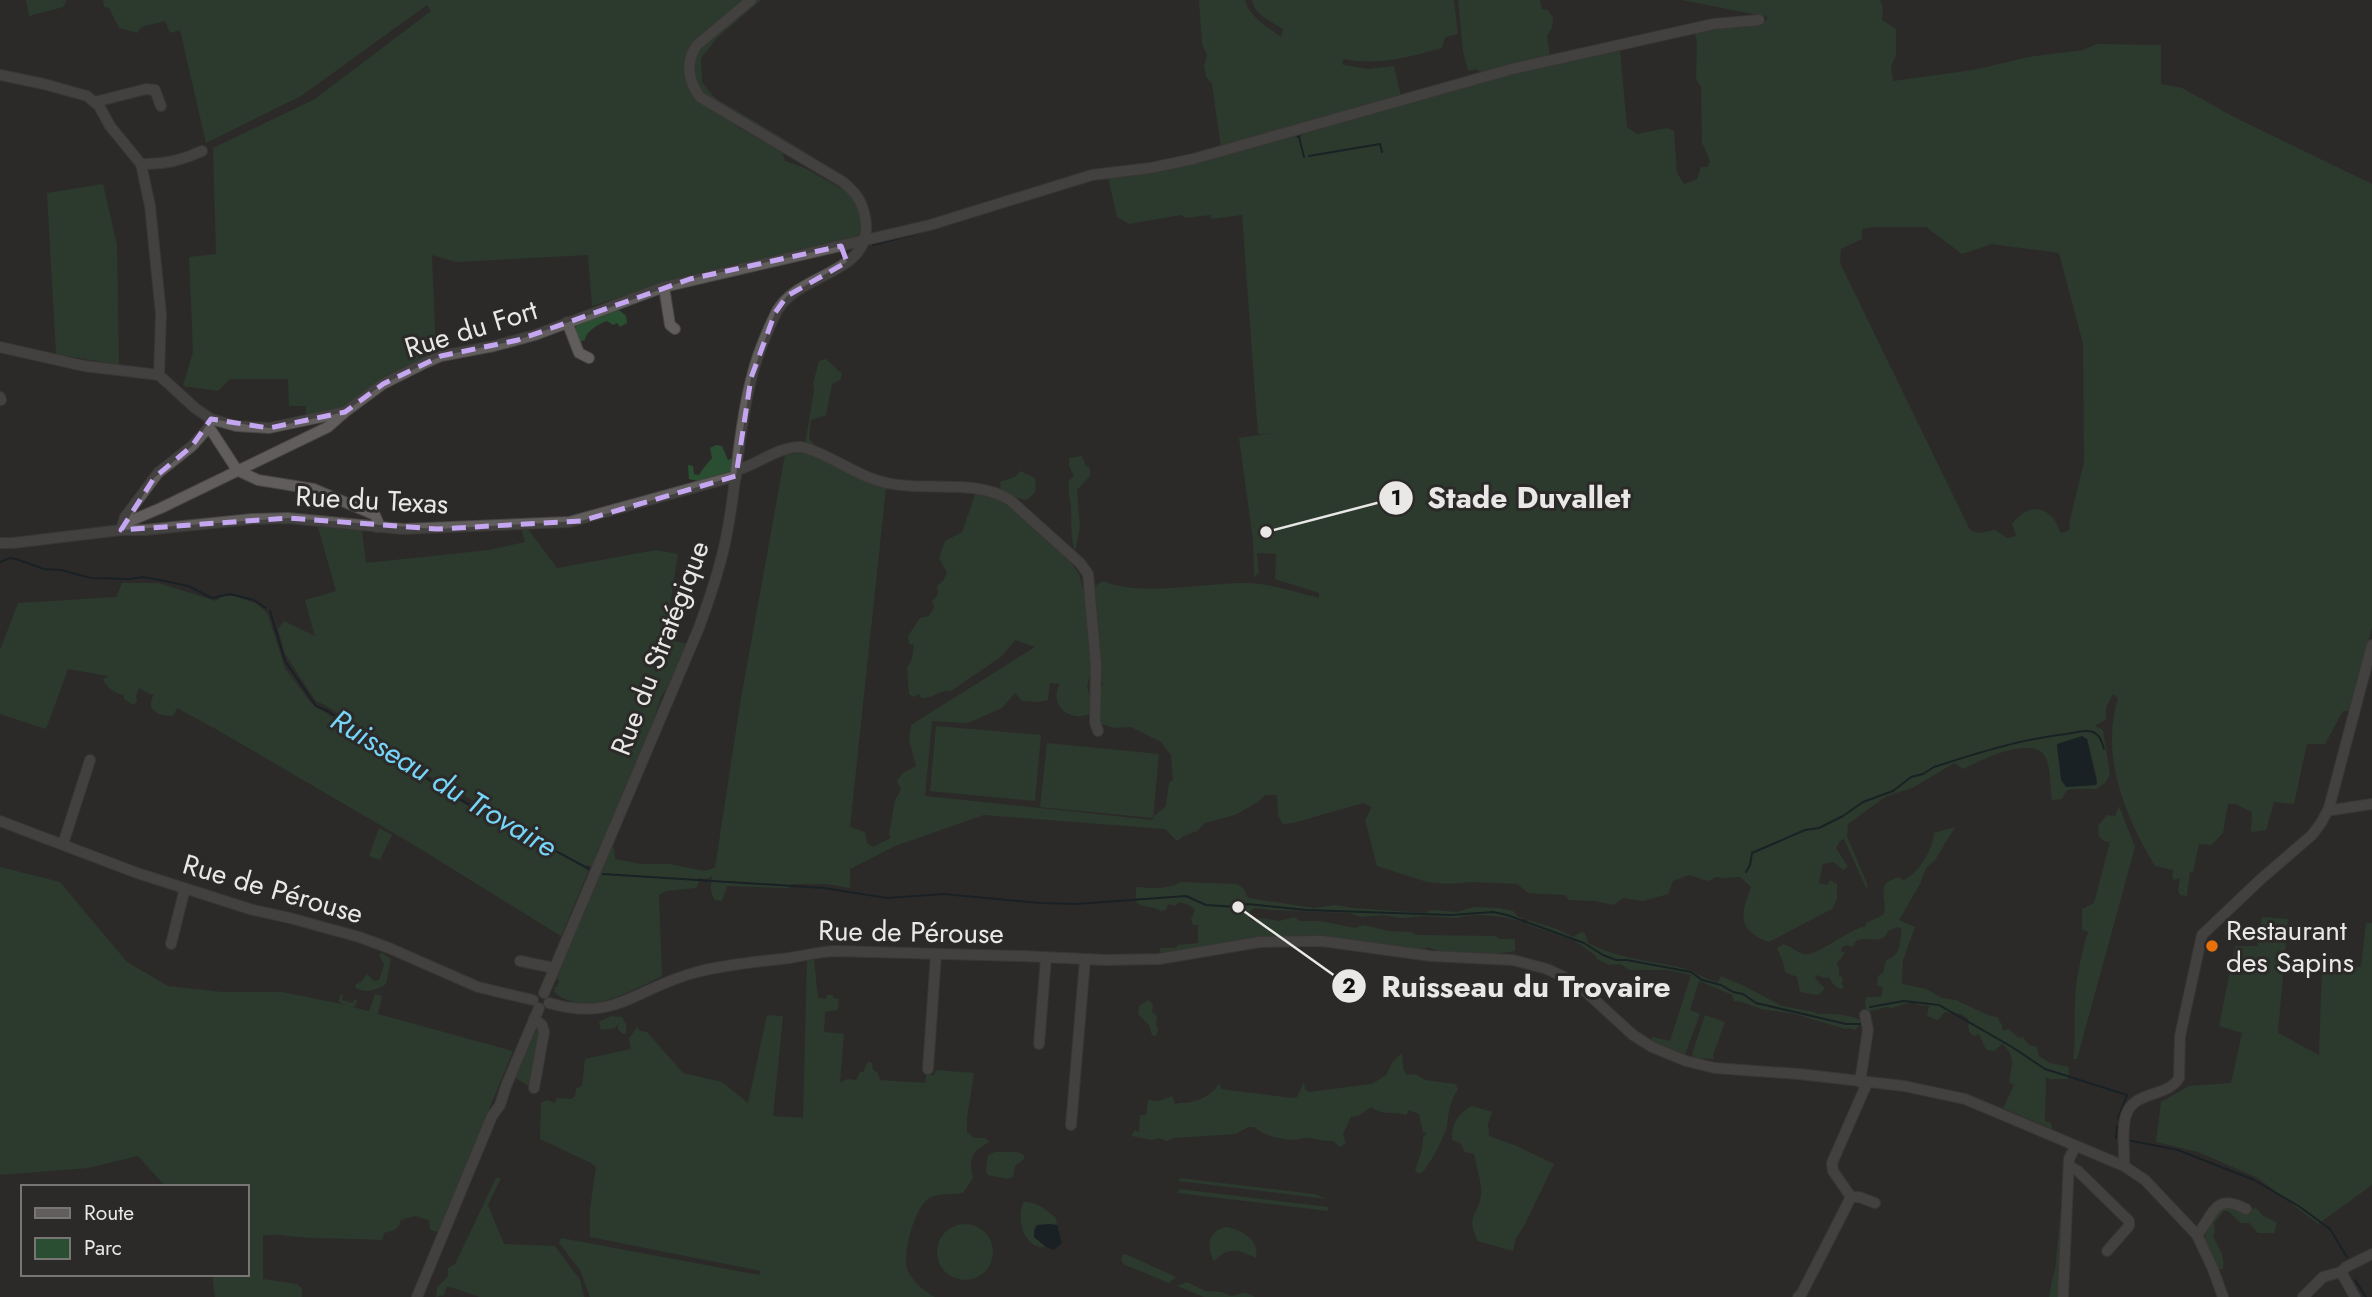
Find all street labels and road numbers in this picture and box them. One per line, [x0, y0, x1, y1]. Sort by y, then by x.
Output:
street label: Rue du Fort [399, 289, 543, 369]
street label: Rue du Texas [295, 476, 449, 524]
street label: Rue du Stratégique [600, 535, 720, 761]
street label: Rue de Pérouse [178, 844, 368, 934]
street label: Rue de Pérouse [818, 910, 1004, 954]

